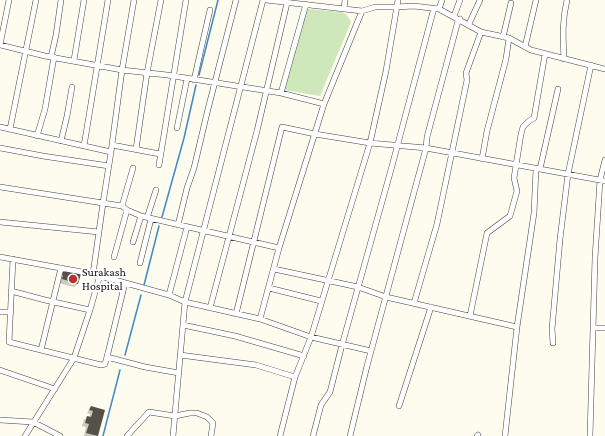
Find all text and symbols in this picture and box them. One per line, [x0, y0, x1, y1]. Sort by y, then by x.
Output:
place label: Surakash Hospital [82, 265, 126, 293]
marker: Surakash Hospital [67, 273, 79, 285]

